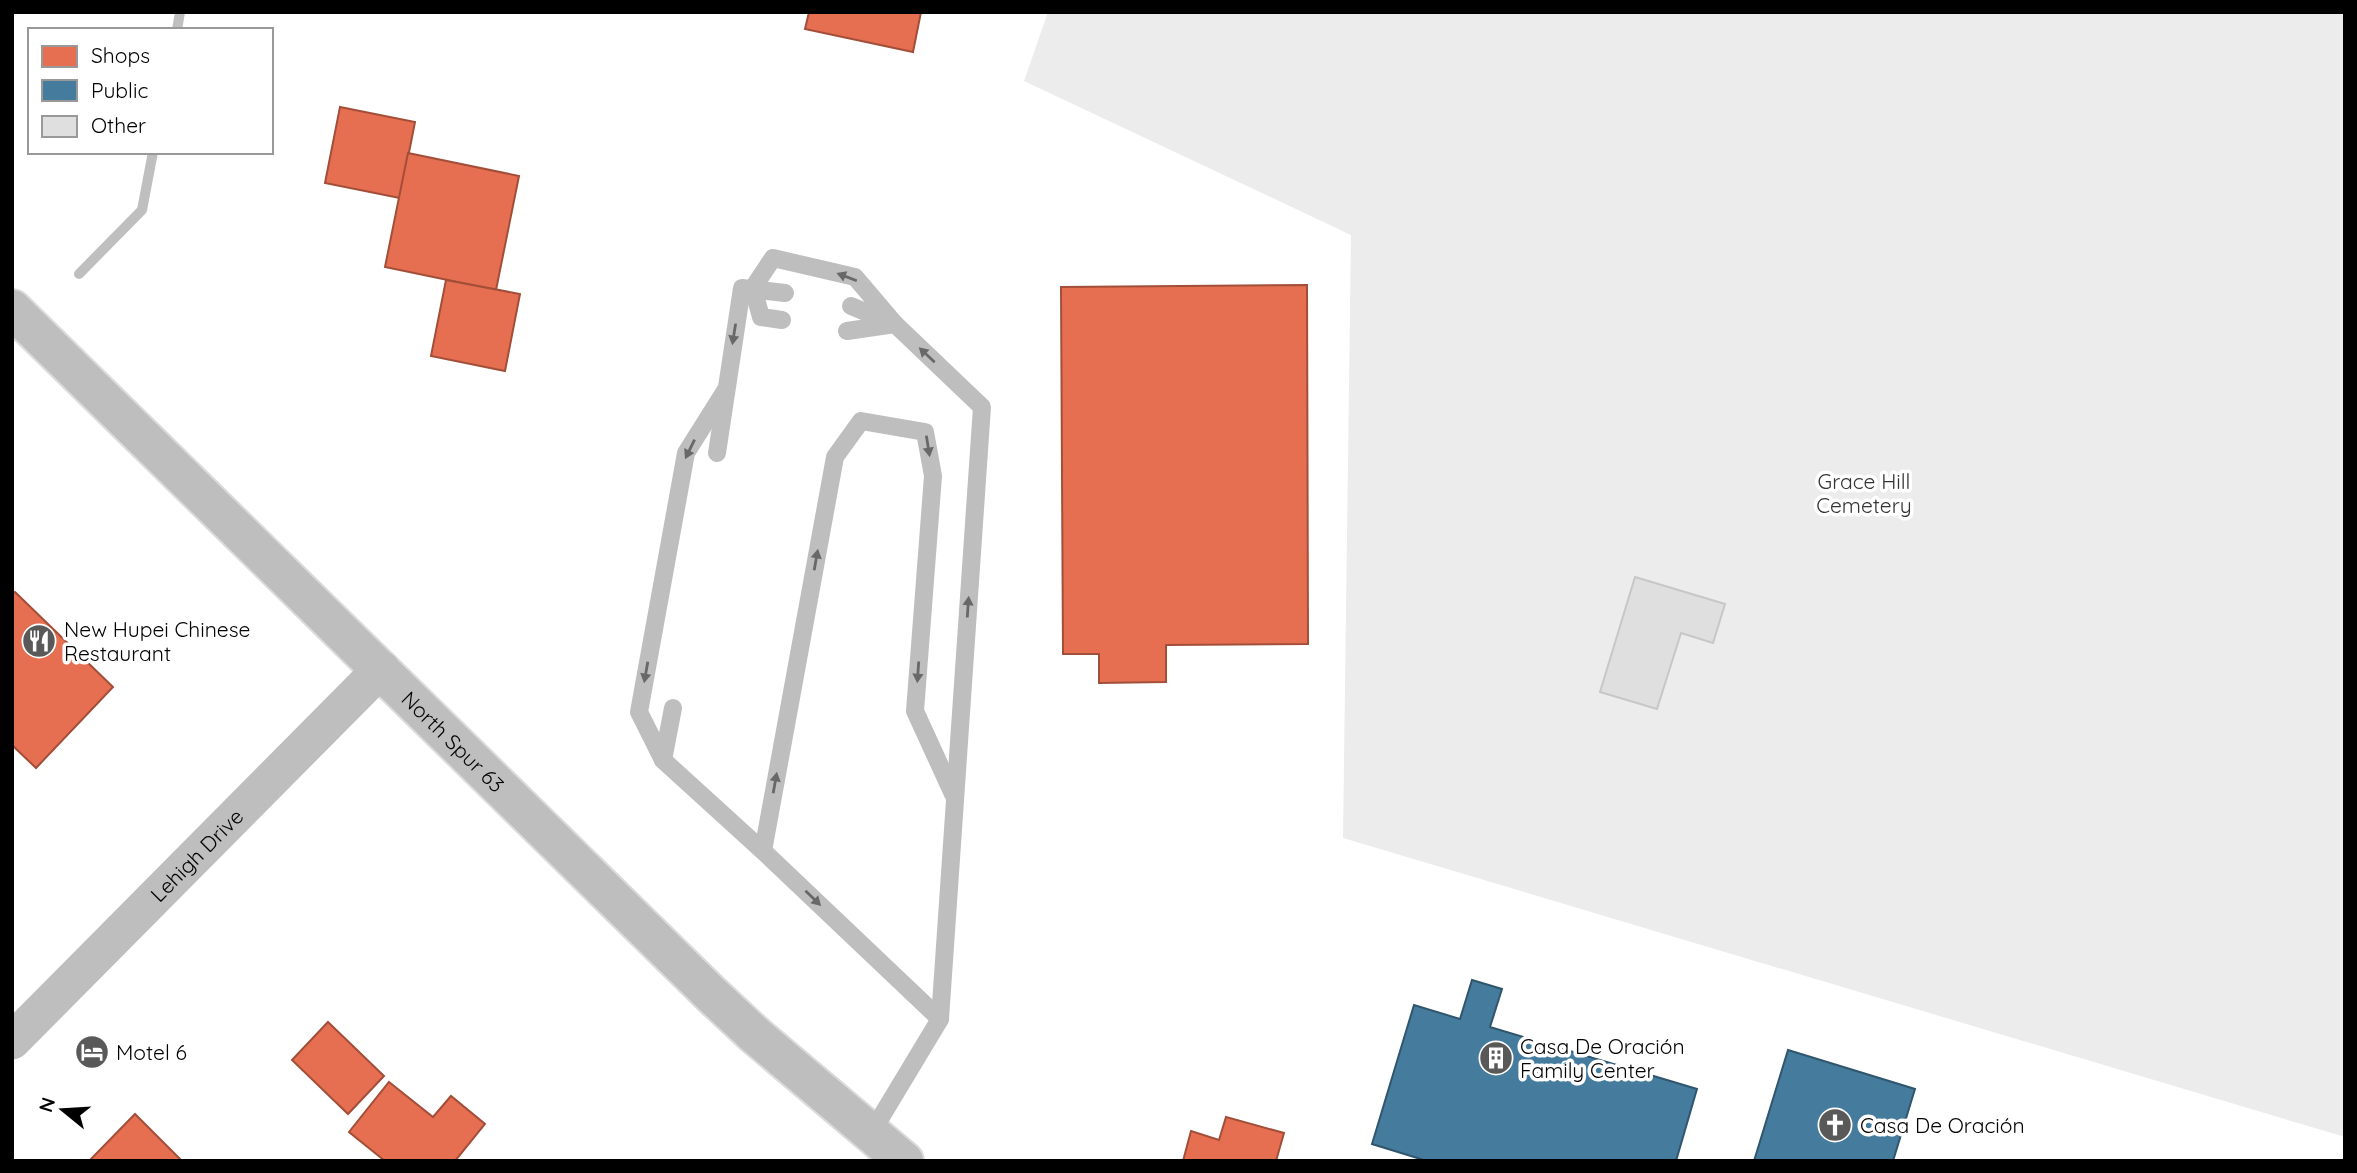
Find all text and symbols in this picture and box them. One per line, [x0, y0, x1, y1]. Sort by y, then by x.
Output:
legend [28, 28, 273, 154]
text: Shops [91, 42, 150, 68]
text: Public [91, 77, 148, 103]
text: Other [91, 112, 146, 138]
one-way arrow [837, 272, 858, 283]
one-way arrow [728, 323, 739, 345]
one-way arrow [919, 347, 936, 363]
one-way arrow [923, 435, 934, 457]
one-way arrow [684, 439, 695, 459]
park label: Grace Hill Cemetery [1816, 468, 1912, 518]
one-way arrow [811, 549, 822, 571]
one-way arrow [963, 596, 974, 618]
place label: New Hupei Chinese Restaurant [64, 616, 250, 666]
restaurant icon: New Hupei Chinese Restaurant [20, 622, 58, 660]
one-way arrow [640, 661, 651, 683]
one-way arrow [912, 661, 923, 683]
street label: North Spur 63 [397, 686, 510, 798]
one-way arrow [770, 772, 781, 794]
street label: Lehigh Drive [145, 803, 248, 907]
one-way arrow [804, 889, 821, 906]
hotel icon: Motel 6 [73, 1033, 111, 1071]
place label: Casa De Oración Family Center [1520, 1033, 1685, 1083]
place label: Motel 6 [116, 1039, 187, 1065]
building icon: Casa De Oración Family Center [1477, 1039, 1515, 1077]
north arrow [28, 1075, 98, 1145]
text: N [33, 1094, 60, 1115]
church icon: Casa De Oración [1816, 1106, 1854, 1144]
place label: Casa De Oración [1860, 1112, 2025, 1138]

